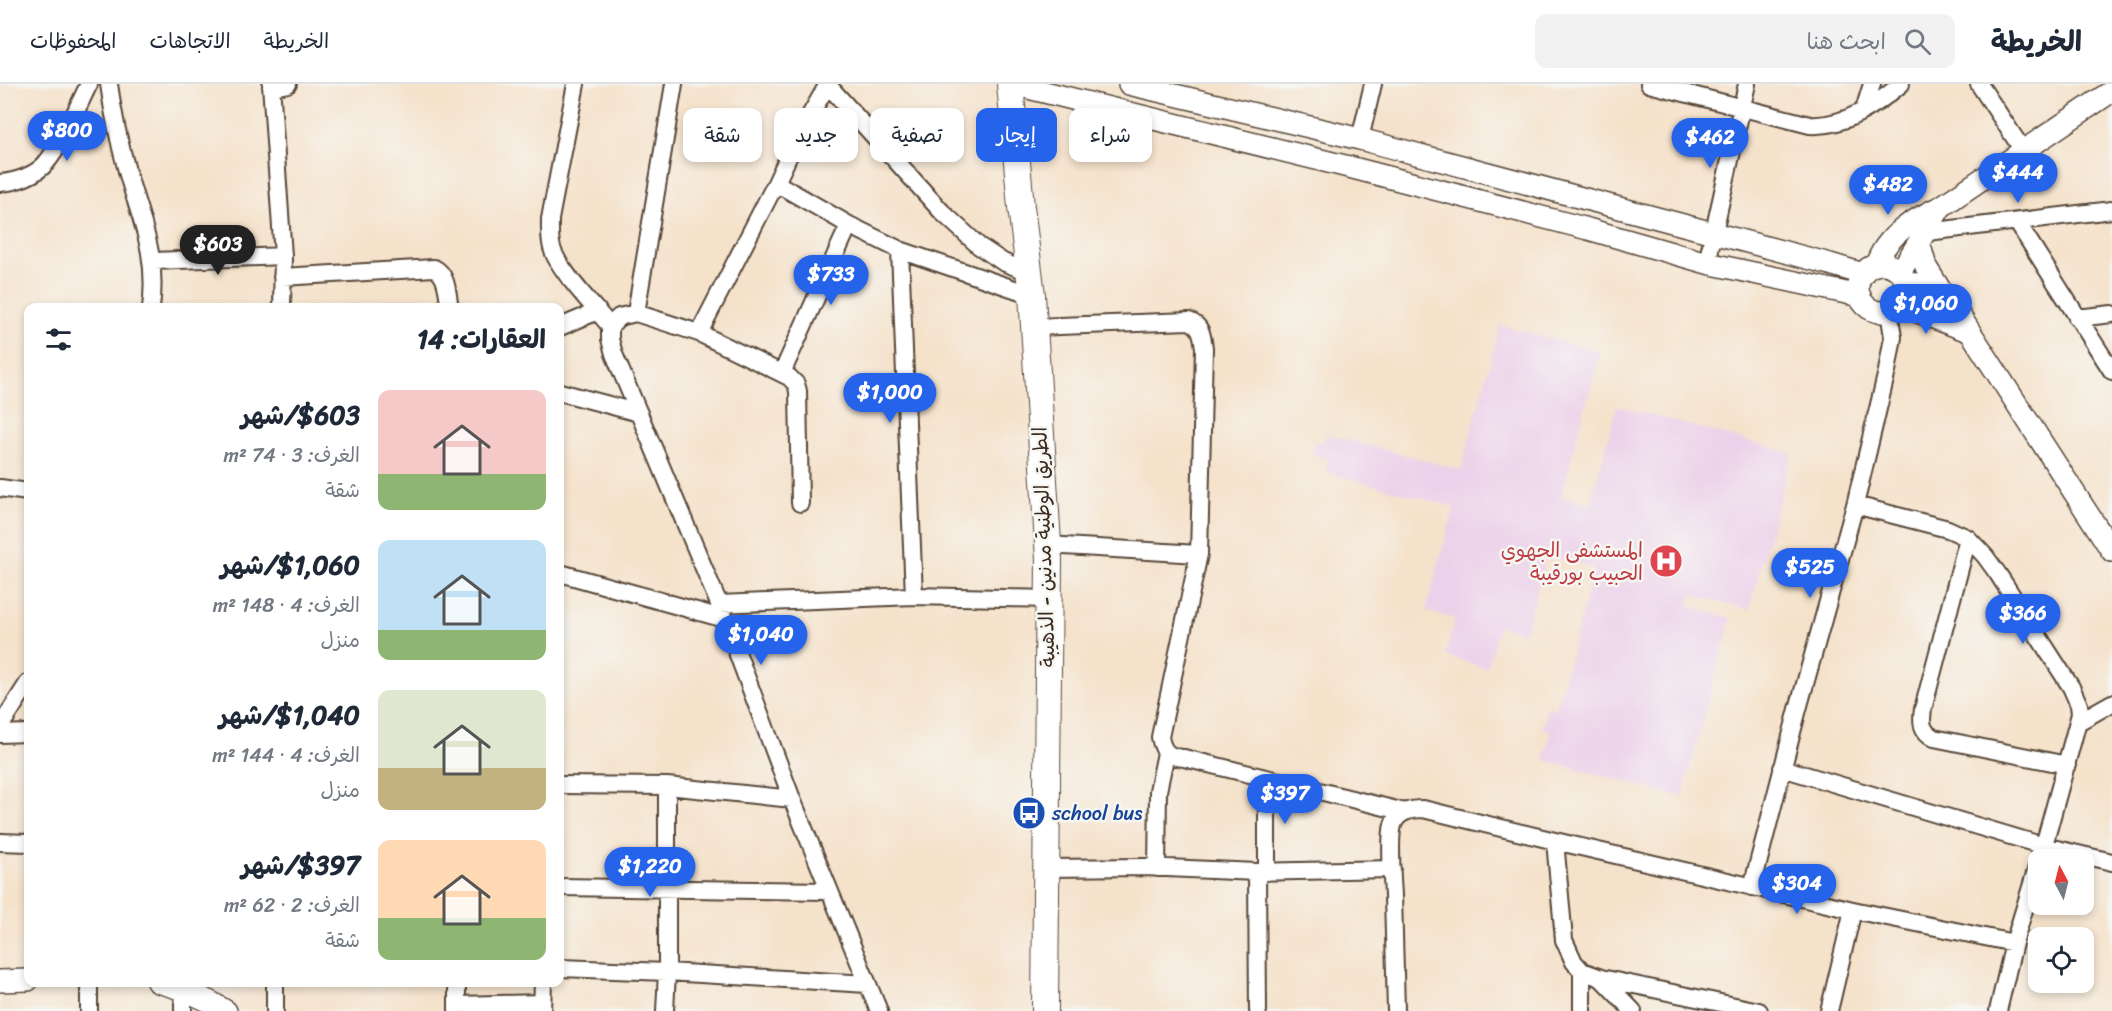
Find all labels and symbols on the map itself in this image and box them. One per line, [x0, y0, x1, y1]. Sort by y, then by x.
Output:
pin: $800 [31, 111, 103, 162]
pin: $462 [1674, 118, 1746, 169]
pin: $444 [1982, 153, 2054, 204]
pin: $482 [1852, 165, 1924, 216]
pin: $603 [182, 225, 254, 276]
pin: $733 [795, 255, 867, 306]
pin: $1,060 [1877, 284, 1975, 335]
pin: $1,000 [841, 373, 939, 424]
street label: الطريق الوطنية مدنين - الذهيبة [1022, 426, 1066, 668]
place label: المستشفى الجهوي الحبيب بورقيبة [1501, 533, 1643, 591]
hospital icon: المستشفى الجهوي الحبيب بورقيبة [1648, 543, 1684, 579]
pin: $525 [1774, 548, 1846, 599]
pin: $366 [1987, 594, 2059, 645]
pin: $1,040 [712, 615, 810, 666]
pin: $397 [1249, 774, 1321, 825]
bus stop icon: school bus [1011, 795, 1047, 831]
place label: school bus [1051, 796, 1143, 831]
pin: $1,220 [601, 847, 699, 898]
north arrow [2028, 849, 2094, 915]
pin: $304 [1761, 864, 1833, 915]

